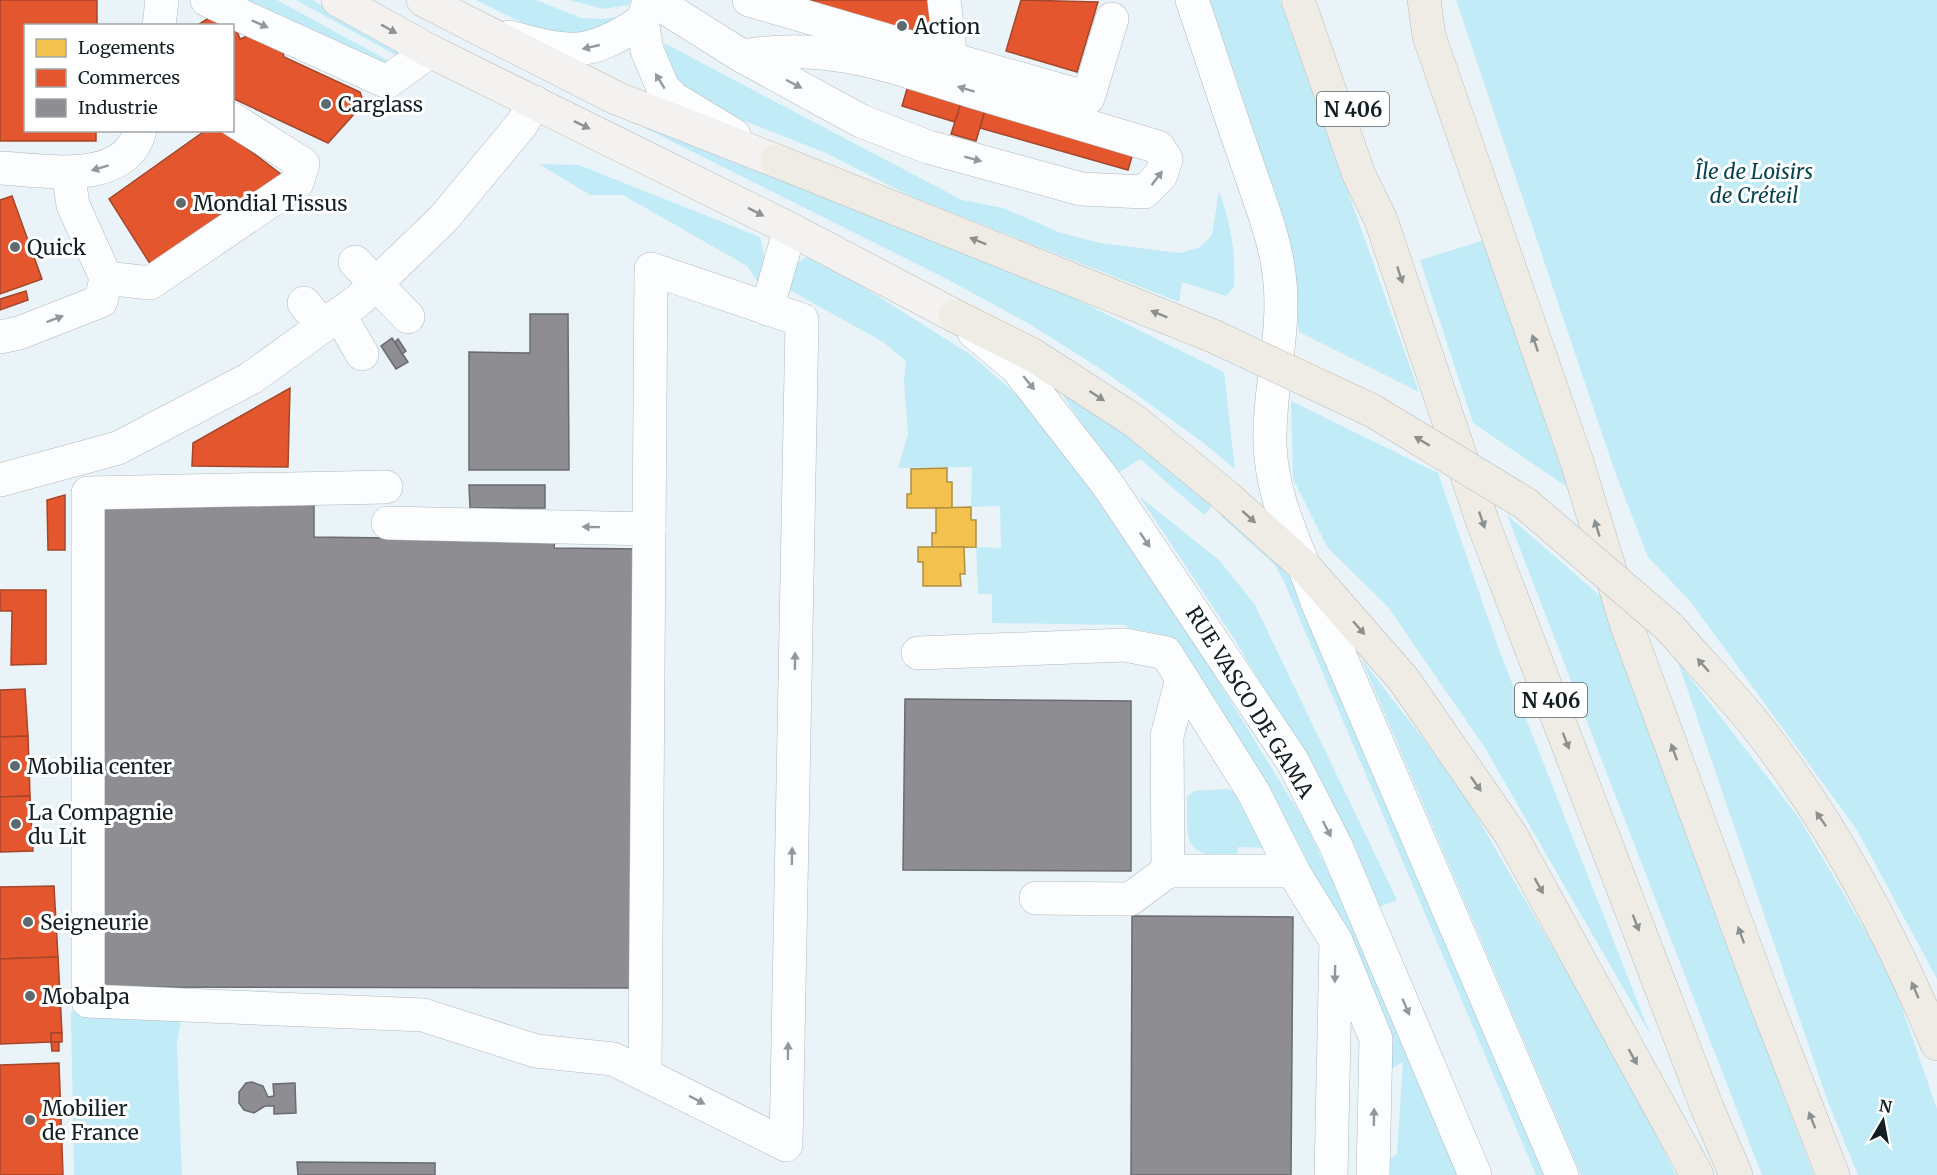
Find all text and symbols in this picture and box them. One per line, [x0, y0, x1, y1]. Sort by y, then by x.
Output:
place label: Action [913, 13, 981, 40]
marker: Action [895, 19, 909, 33]
one-way arrow [251, 20, 268, 29]
one-way arrow [381, 23, 397, 34]
legend [24, 24, 234, 132]
text: Logements [78, 36, 175, 59]
one-way arrow [582, 42, 600, 52]
text: Commerces [78, 66, 180, 89]
one-way arrow [655, 73, 666, 89]
one-way arrow [785, 79, 802, 89]
one-way arrow [957, 84, 975, 93]
place label: Carglass [338, 91, 423, 118]
road number: N 406 [1317, 92, 1389, 126]
text: Industrie [78, 96, 158, 119]
marker: Carglass [319, 97, 333, 111]
one-way arrow [573, 120, 591, 130]
one-way arrow [964, 155, 982, 164]
park label: Île de Loisirs de Créteil [1695, 158, 1813, 209]
one-way arrow [91, 164, 109, 173]
one-way arrow [1150, 170, 1163, 186]
place label: Mondial Tissus [193, 190, 348, 217]
marker: Mondial Tissus [174, 196, 188, 210]
one-way arrow [748, 208, 765, 217]
place label: Quick [27, 234, 87, 261]
one-way arrow [969, 236, 987, 246]
marker: Quick [8, 240, 22, 254]
one-way arrow [1395, 266, 1405, 284]
one-way arrow [1150, 309, 1168, 318]
one-way arrow [47, 314, 65, 324]
one-way arrow [1530, 334, 1540, 352]
one-way arrow [1022, 375, 1035, 390]
one-way arrow [1088, 391, 1105, 402]
one-way arrow [1414, 435, 1430, 446]
one-way arrow [1241, 510, 1256, 523]
one-way arrow [1477, 511, 1487, 529]
one-way arrow [1592, 519, 1601, 537]
one-way arrow [581, 523, 600, 532]
one-way arrow [1139, 531, 1151, 547]
street label: RUE VASCO DE GAMA [1180, 601, 1320, 803]
one-way arrow [1352, 620, 1365, 635]
one-way arrow [791, 651, 800, 670]
one-way arrow [1697, 658, 1710, 673]
road number: N 406 [1515, 683, 1587, 717]
one-way arrow [1562, 732, 1571, 750]
one-way arrow [1668, 743, 1678, 761]
place label: Mobilia center [27, 753, 172, 780]
marker: Mobilia center [8, 759, 22, 773]
one-way arrow [1470, 775, 1482, 791]
place label: La Compagnie du Lit [28, 799, 173, 850]
one-way arrow [1815, 812, 1827, 828]
marker: La Compagnie du Lit [9, 817, 23, 831]
one-way arrow [1322, 820, 1332, 837]
one-way arrow [787, 846, 797, 865]
one-way arrow [1534, 878, 1544, 895]
place label: Seigneurie [40, 909, 148, 936]
one-way arrow [1632, 914, 1641, 932]
marker: Seigneurie [21, 915, 35, 929]
one-way arrow [1736, 926, 1745, 944]
one-way arrow [1330, 965, 1340, 984]
one-way arrow [1910, 981, 1920, 999]
place label: Mobalpa [42, 983, 130, 1010]
marker: Mobalpa [23, 989, 37, 1003]
one-way arrow [1402, 998, 1411, 1016]
one-way arrow [783, 1041, 793, 1060]
one-way arrow [1628, 1049, 1638, 1066]
north arrow [1853, 1091, 1913, 1151]
place label: Mobilier de France [42, 1095, 139, 1146]
one-way arrow [689, 1095, 706, 1104]
text: N [1878, 1095, 1894, 1117]
one-way arrow [1369, 1107, 1379, 1126]
one-way arrow [1806, 1111, 1816, 1129]
marker: Mobilier de France [23, 1113, 37, 1127]

